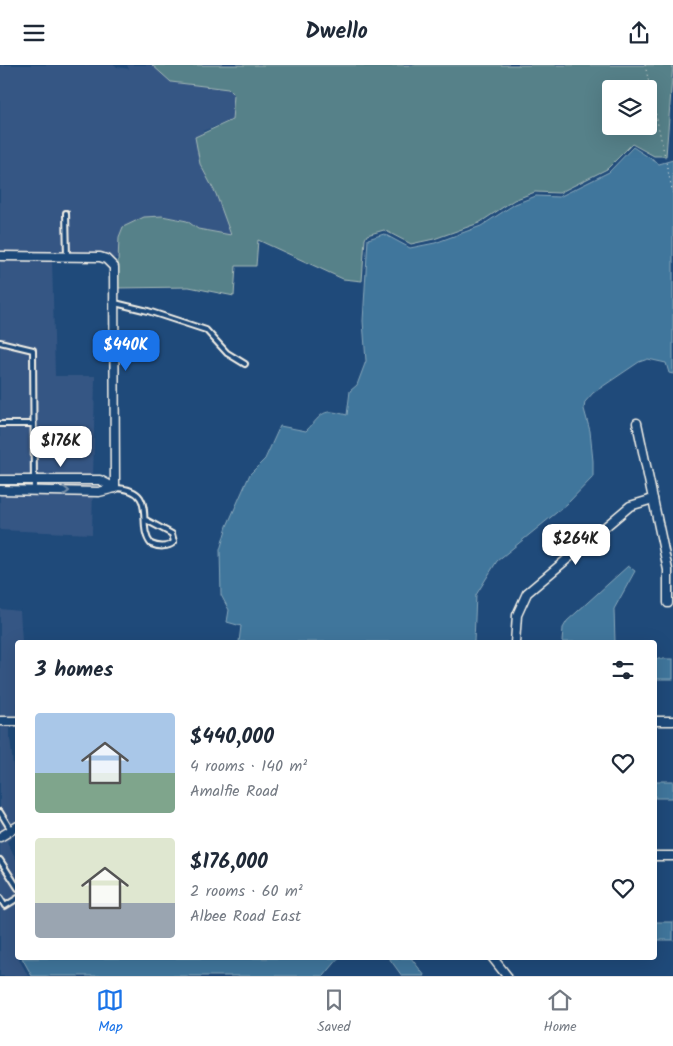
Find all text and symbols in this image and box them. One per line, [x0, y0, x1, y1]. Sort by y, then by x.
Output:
text: Dwello [305, 15, 368, 50]
icon: menu [20, 19, 48, 47]
icon: share [625, 19, 653, 47]
map controls [602, 80, 657, 135]
button: layers [602, 80, 657, 135]
pin: $440K [91, 329, 161, 372]
text: $440K [104, 333, 148, 358]
pin: $176K [26, 425, 96, 468]
text: $176K [41, 429, 81, 454]
one-way arrow [62, 486, 70, 496]
pin: $264K [541, 523, 611, 566]
text: $264K [553, 527, 599, 552]
text: 3 homes [35, 654, 113, 687]
icon: filters [609, 656, 637, 684]
text: $440,000 [190, 721, 274, 754]
icon: home [75, 733, 135, 793]
icon: heart [609, 749, 637, 777]
text: 4 rooms · 140 m² [190, 754, 307, 779]
text: Amalfie Road [190, 779, 278, 804]
text: $176,000 [190, 846, 268, 879]
icon: home [75, 858, 135, 918]
icon: heart [609, 874, 637, 902]
text: 2 rooms · 60 m² [190, 879, 303, 904]
text: Albee Road East [190, 904, 301, 929]
tab: Map [96, 986, 124, 1038]
tab: Saved [317, 986, 351, 1038]
tab: Home [543, 986, 577, 1038]

